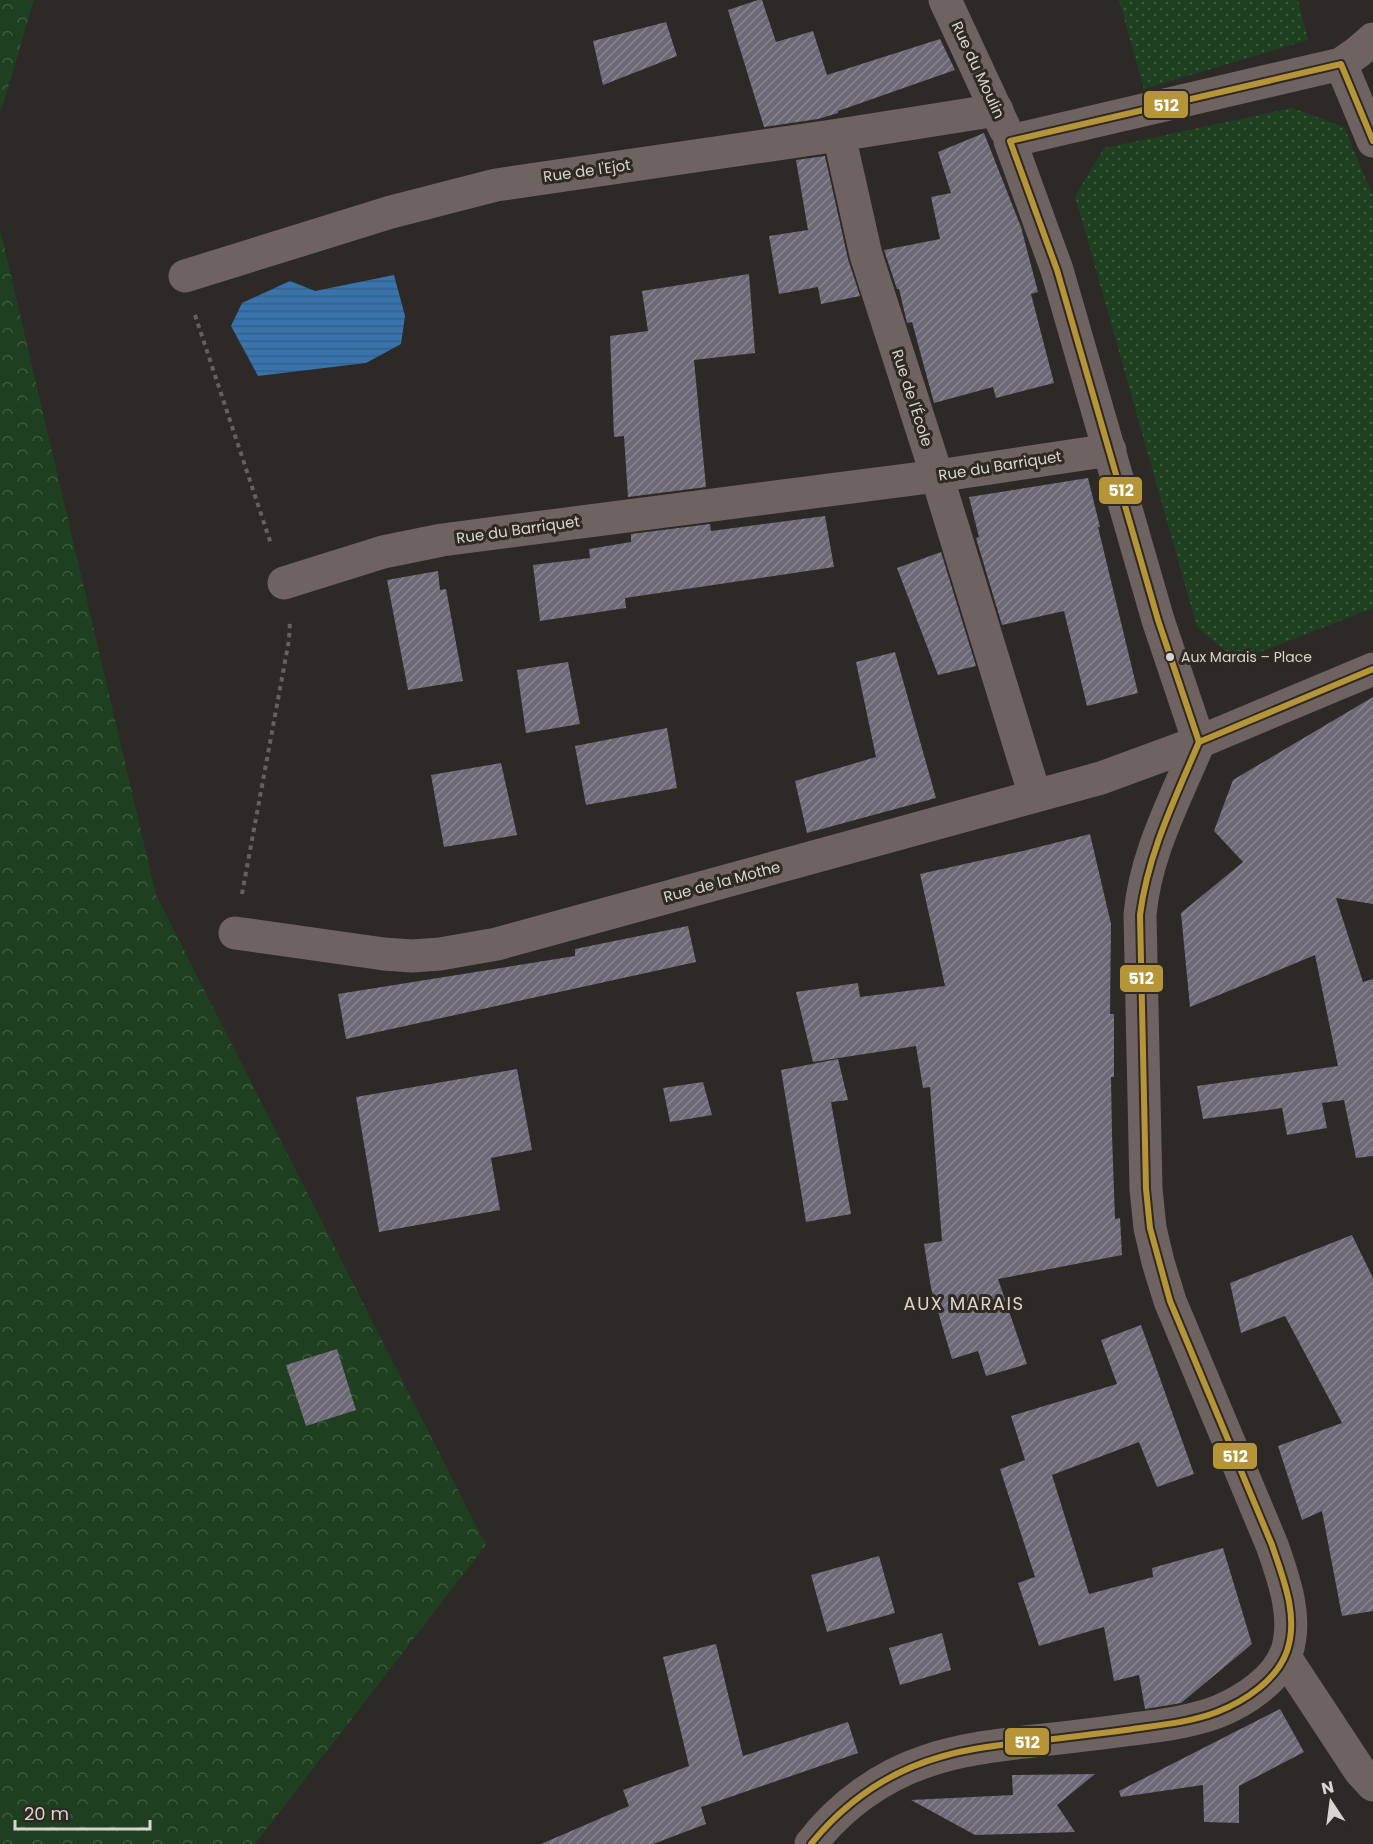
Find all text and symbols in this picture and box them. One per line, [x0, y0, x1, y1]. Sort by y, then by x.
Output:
street label: Rue du Moulin [947, 18, 1010, 122]
line badge: 512 [1143, 90, 1189, 119]
text: 512 [1153, 94, 1179, 117]
street label: Rue de l'Ejot [542, 154, 632, 187]
street label: Rue de l'École [887, 347, 938, 449]
street label: Rue du Barriquet [937, 445, 1063, 486]
line badge: 512 [1098, 476, 1143, 505]
text: 512 [1108, 479, 1134, 502]
street label: Rue du Barriquet [455, 510, 581, 549]
place label: Aux Marais – Place [1181, 647, 1312, 667]
marker: Aux Marais – Place [1164, 651, 1176, 663]
street label: Rue de la Mothe [661, 856, 783, 907]
line badge: 512 [1119, 964, 1164, 993]
text: 512 [1128, 967, 1154, 990]
district label: AUX MARAIS [904, 1291, 1024, 1316]
line badge: 512 [1212, 1442, 1258, 1470]
text: 512 [1222, 1445, 1248, 1468]
line badge: 512 [1004, 1727, 1050, 1756]
text: 512 [1014, 1731, 1040, 1754]
north arrow [1301, 1772, 1361, 1832]
text: N [1319, 1775, 1336, 1800]
scale bar [15, 1793, 150, 1831]
text: 20 m [24, 1801, 69, 1826]

